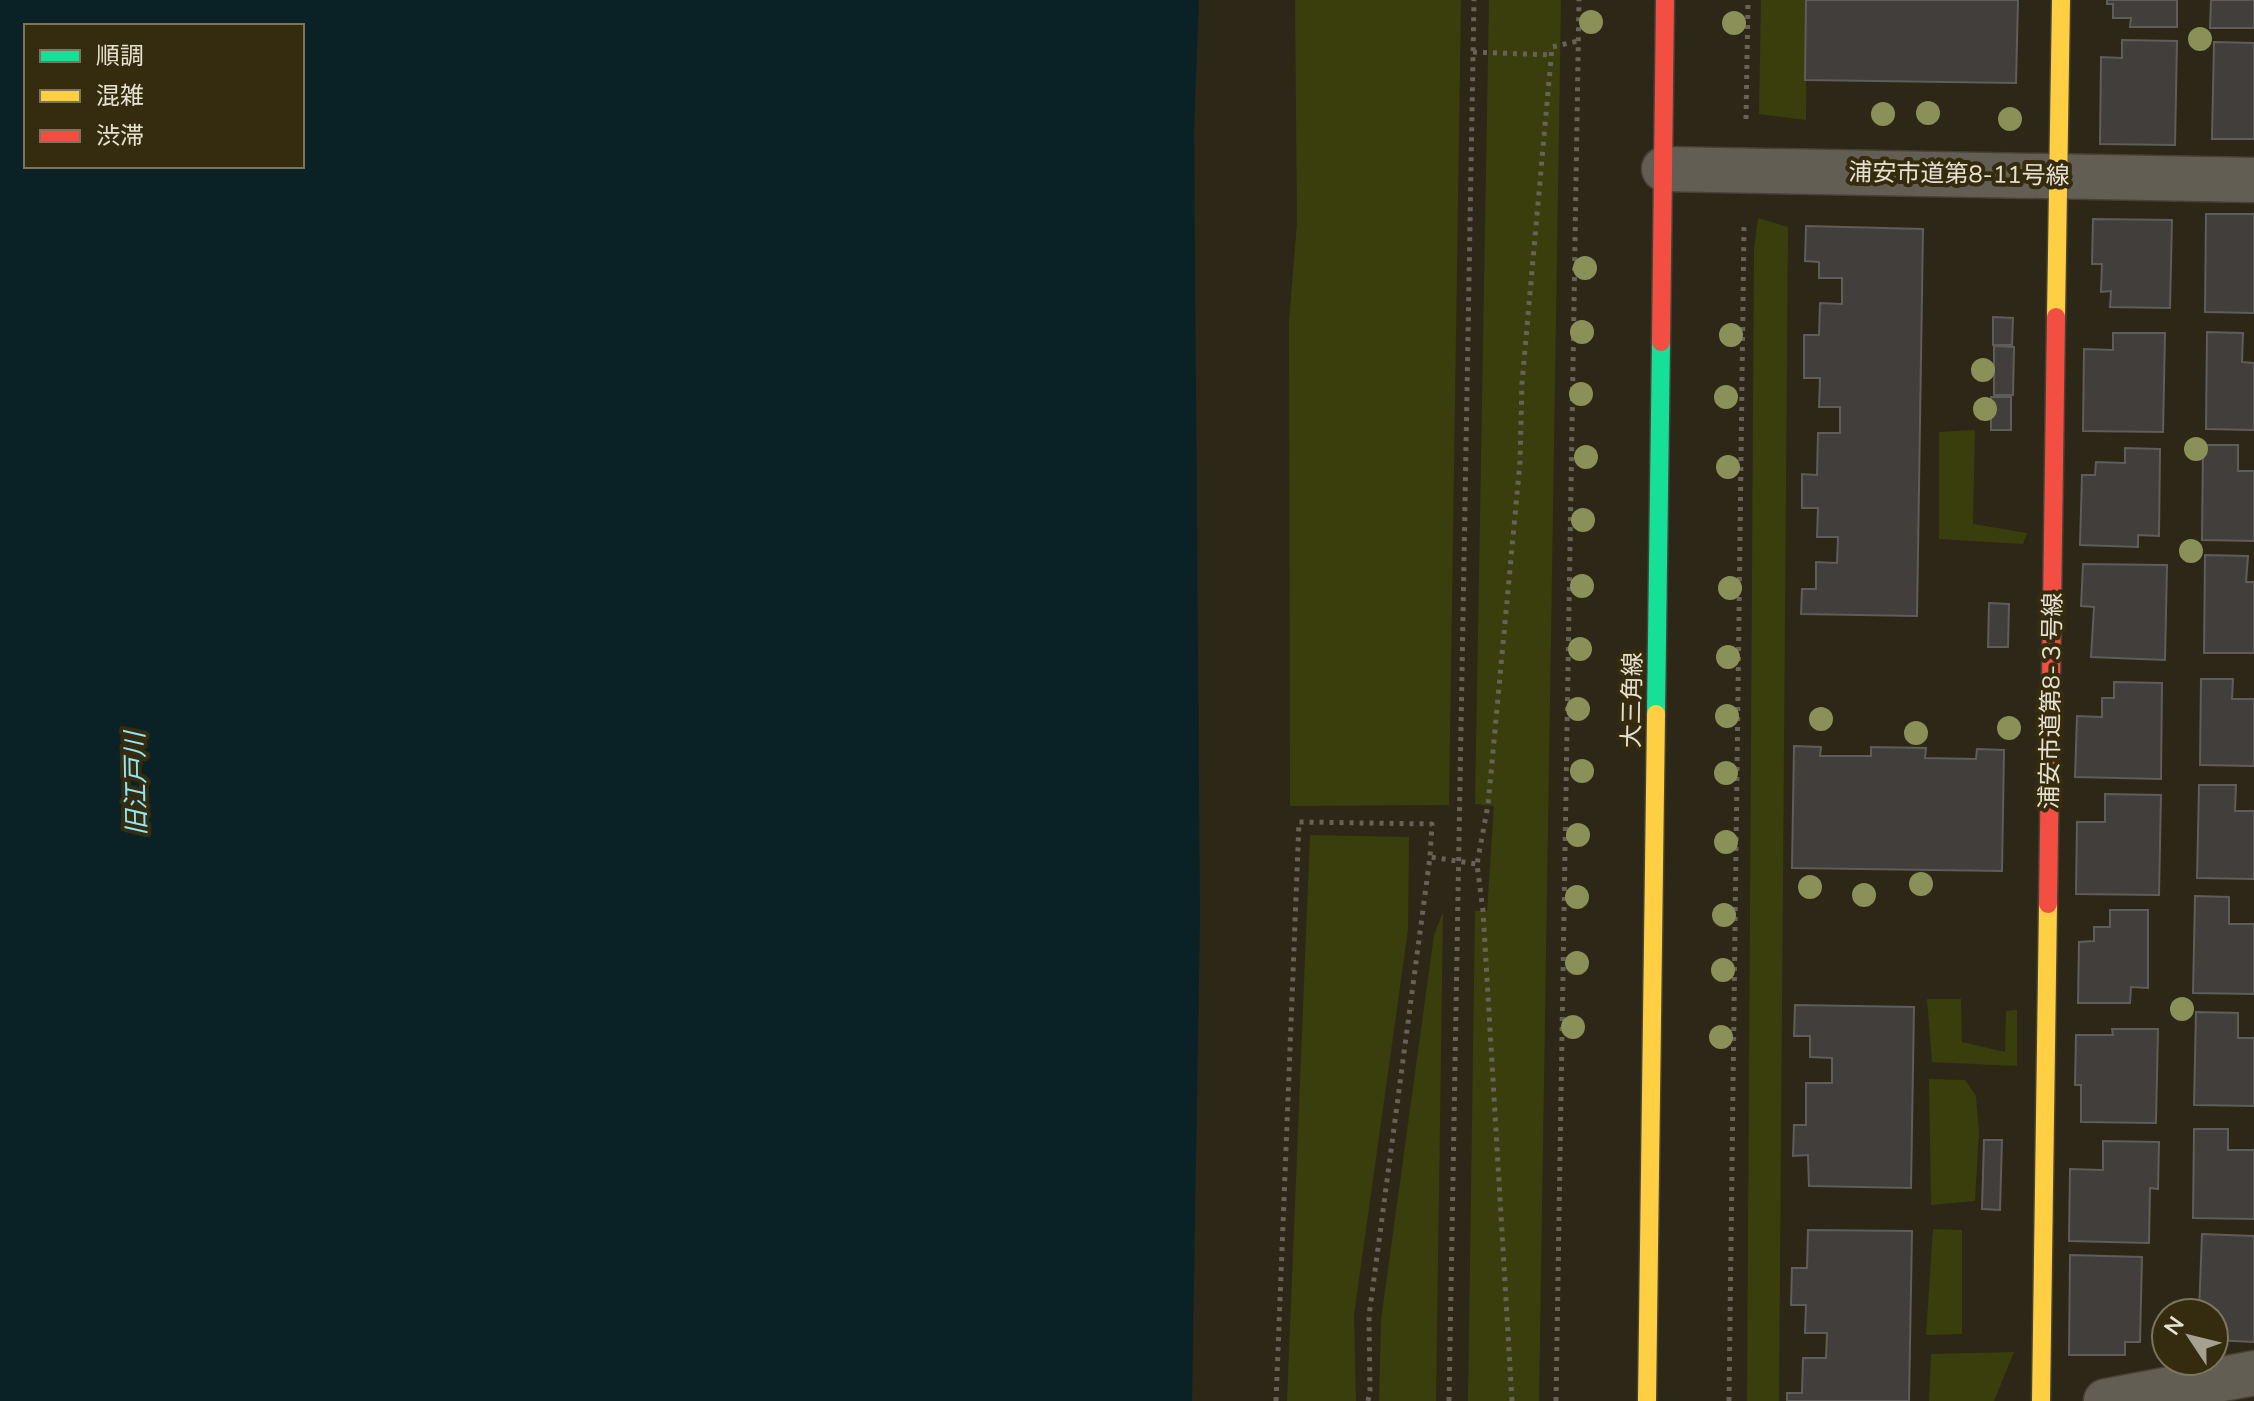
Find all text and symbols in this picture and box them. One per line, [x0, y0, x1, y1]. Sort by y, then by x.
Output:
legend [24, 24, 304, 168]
text: 順調 [96, 40, 144, 72]
text: 混雑 [96, 80, 144, 112]
text: 渋滞 [96, 120, 144, 152]
street label: 浦安市道第8-11号線 [1848, 156, 2070, 192]
street label: 浦安市道第8-３号線 [2033, 592, 2069, 810]
street label: 大三角線 [1615, 652, 1649, 748]
water label: 旧江戸川 [118, 729, 154, 836]
north arrow [2150, 1297, 2230, 1377]
text: N [2157, 1311, 2191, 1341]

